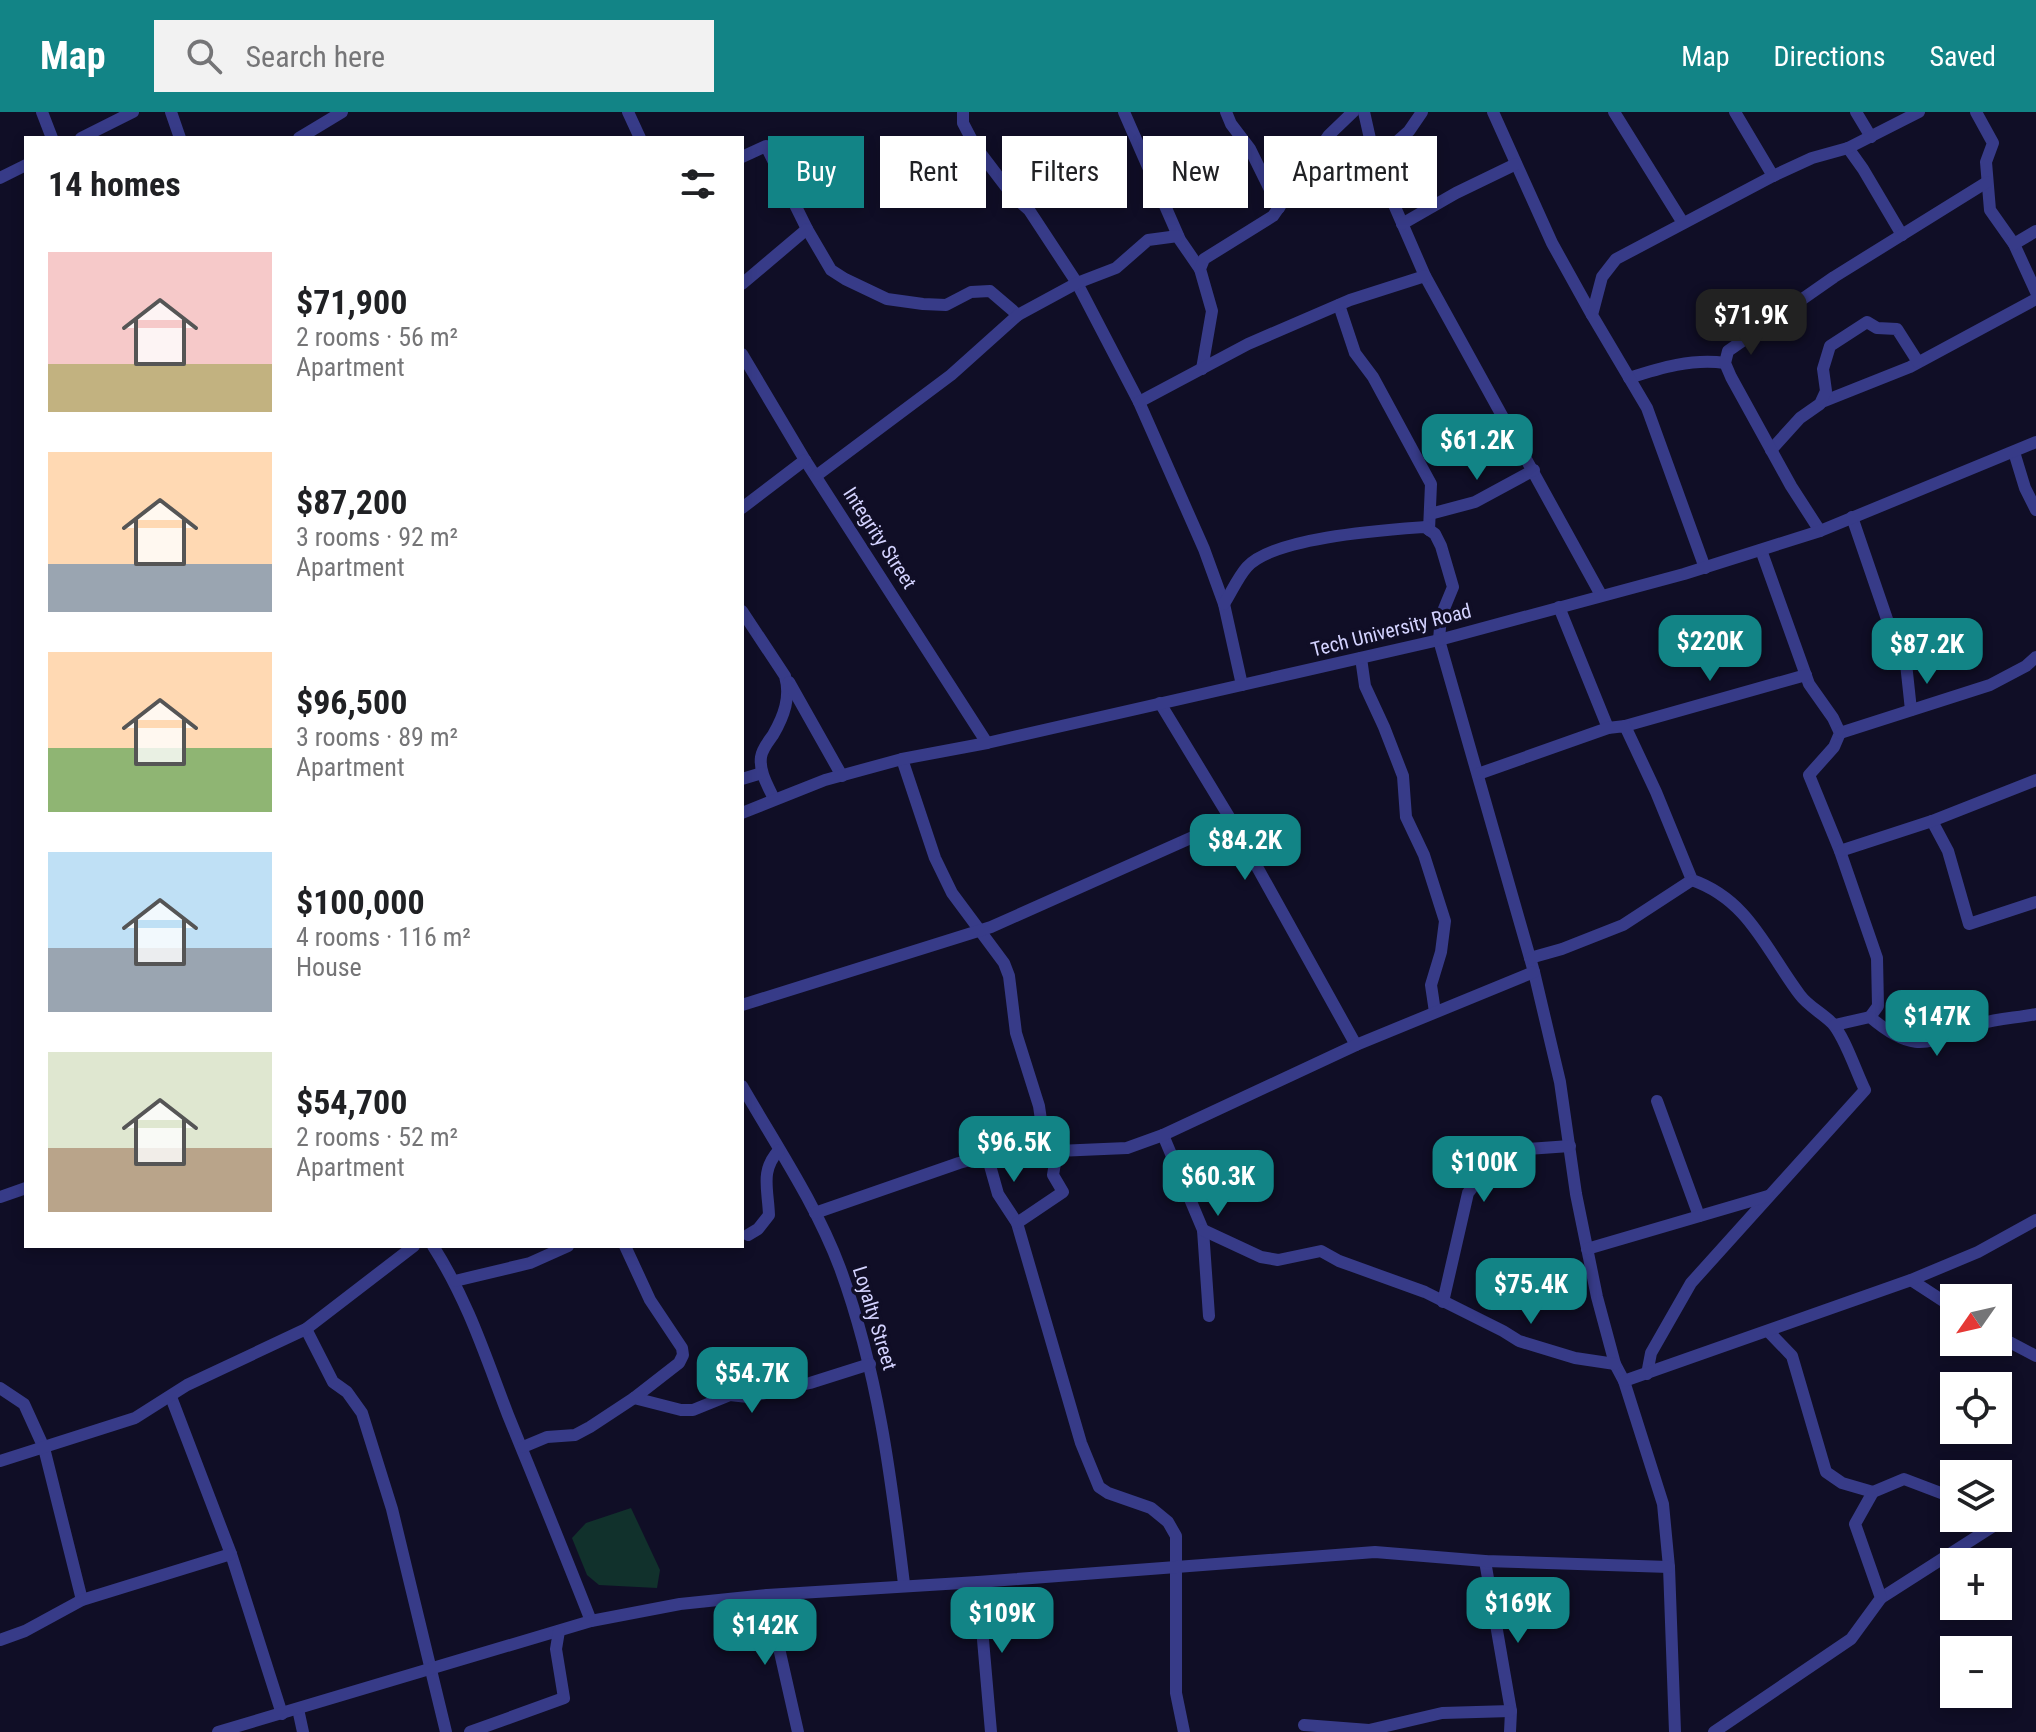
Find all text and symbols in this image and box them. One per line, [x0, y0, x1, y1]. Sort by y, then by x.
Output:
search box [154, 20, 714, 92]
text: Map [40, 34, 106, 78]
icon: search [182, 34, 226, 78]
text: Search here [246, 39, 385, 74]
text: Map [1681, 40, 1730, 73]
text: Directions [1774, 40, 1885, 73]
text: Saved [1929, 40, 1996, 73]
chip: Buy [768, 136, 864, 208]
chip: Rent [880, 136, 986, 208]
chip: Filters [1002, 136, 1127, 208]
chip: New [1143, 136, 1248, 208]
chip: Apartment [1264, 136, 1437, 208]
icon: filters [676, 162, 720, 206]
text: 14 homes [48, 164, 181, 204]
text: $71,900 [296, 282, 407, 322]
icon: home [112, 284, 208, 380]
pin: $71.9K [1686, 289, 1816, 357]
text: $71.9K [1714, 300, 1788, 330]
text: 2 rooms · 56 m² [296, 322, 458, 352]
text: Apartment [296, 352, 405, 382]
pin: $61.2K [1412, 414, 1542, 482]
text: $61.2K [1440, 425, 1514, 455]
text: $87,200 [296, 482, 407, 522]
street label: Integrity Street [838, 483, 922, 593]
icon: home [112, 484, 208, 580]
text: 3 rooms · 92 m² [296, 522, 458, 552]
text: Apartment [296, 552, 405, 582]
street label: Tech University Road [1308, 598, 1474, 662]
pin: $220K [1654, 615, 1766, 683]
pin: $87.2K [1862, 618, 1992, 686]
text: $220K [1677, 626, 1743, 656]
text: $87.2K [1890, 629, 1964, 659]
text: $96,500 [296, 682, 407, 722]
icon: home [112, 684, 208, 780]
text: 3 rooms · 89 m² [296, 722, 458, 752]
text: Apartment [296, 752, 405, 782]
pin: $84.2K [1180, 814, 1310, 882]
text: $84.2K [1208, 825, 1282, 855]
text: $100,000 [296, 882, 425, 922]
icon: home [112, 884, 208, 980]
text: 4 rooms · 116 m² [296, 922, 471, 952]
text: House [296, 952, 362, 982]
pin: $147K [1881, 990, 1993, 1058]
text: $147K [1904, 1001, 1970, 1031]
text: $54,700 [296, 1082, 407, 1122]
icon: home [112, 1084, 208, 1180]
pin: $96.5K [949, 1116, 1079, 1184]
text: 2 rooms · 52 m² [296, 1122, 458, 1152]
text: $96.5K [977, 1127, 1051, 1157]
pin: $100K [1428, 1136, 1540, 1204]
text: $100K [1451, 1147, 1517, 1177]
pin: $60.3K [1153, 1150, 1283, 1218]
text: Apartment [296, 1152, 405, 1182]
text: $60.3K [1181, 1161, 1255, 1191]
pin: $75.4K [1466, 1258, 1596, 1326]
street label: Loyalty Street [848, 1263, 902, 1373]
text: $75.4K [1494, 1269, 1568, 1299]
north arrow [1940, 1284, 2012, 1356]
map controls [1940, 1284, 2012, 1708]
pin: $54.7K [687, 1347, 817, 1415]
text: $54.7K [715, 1358, 789, 1388]
button: locate [1940, 1372, 2012, 1444]
button: layers [1940, 1460, 2012, 1532]
button: + [1940, 1548, 2012, 1620]
pin: $169K [1462, 1577, 1574, 1645]
pin: $109K [946, 1587, 1058, 1655]
text: $169K [1485, 1588, 1551, 1618]
text: $109K [969, 1598, 1035, 1628]
pin: $142K [709, 1599, 821, 1667]
text: $142K [732, 1610, 798, 1640]
button: − [1940, 1636, 2012, 1708]

